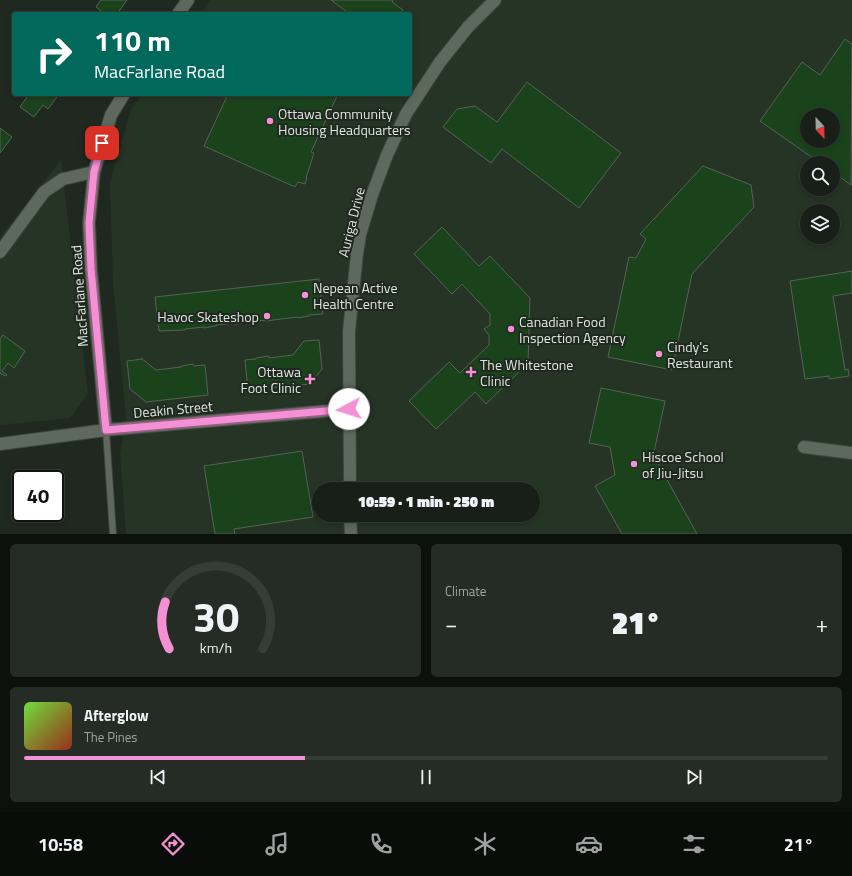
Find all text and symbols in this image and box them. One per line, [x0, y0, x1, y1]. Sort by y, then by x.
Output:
text: 110 m [94, 19, 171, 62]
icon: right [28, 28, 80, 80]
text: MacFarlane Road [94, 58, 225, 85]
place label: Ottawa Community Housing Headquarters [278, 103, 410, 140]
north arrow [800, 108, 840, 148]
map controls [800, 108, 840, 244]
marker: Ottawa Community Housing Headquarters [265, 116, 275, 126]
pin [85, 126, 119, 160]
icon: arrive [91, 132, 113, 154]
button: search [800, 156, 840, 196]
street label: Auriga Drive [332, 185, 370, 259]
button: layers [800, 204, 840, 244]
street label: MacFarlane Road [65, 244, 93, 348]
place label: Nepean Active Health Centre [313, 277, 398, 314]
marker: Nepean Active Health Centre [300, 290, 310, 300]
place label: Havoc Skateshop [157, 306, 259, 327]
marker: Havoc Skateshop [262, 311, 272, 321]
place label: Canadian Food Inspection Agency [519, 311, 626, 348]
marker: Canadian Food Inspection Agency [506, 324, 516, 334]
place label: Cindy's Restaurant [667, 336, 733, 373]
marker: Cindy's Restaurant [654, 349, 664, 359]
place label: The Whitestone Clinic [480, 354, 573, 391]
place label: Ottawa Foot Clinic [241, 361, 301, 398]
marker: The Whitestone Clinic [465, 366, 477, 378]
marker: Ottawa Foot Clinic [304, 373, 316, 385]
position arrow [328, 388, 370, 430]
street label: Deakin Street [132, 395, 214, 423]
place label: Hiscoe School of Jiu-Jitsu [642, 446, 724, 483]
marker: Hiscoe School of Jiu-Jitsu [629, 459, 639, 469]
speed limit sign: 40 [12, 470, 64, 522]
text: 10:59 · 1 min · 250 m [358, 490, 494, 513]
text: Climate [445, 581, 486, 601]
text: 30 [192, 584, 239, 647]
text: 21° [612, 600, 661, 646]
text: − [445, 607, 457, 641]
text: + [816, 607, 828, 641]
text: km/h [199, 636, 232, 658]
text: Afterglow [84, 704, 149, 727]
text: The Pines [84, 727, 137, 747]
icon: previous [147, 766, 169, 788]
icon: pause [415, 766, 437, 788]
icon: next [683, 766, 705, 788]
icon: directions [159, 830, 187, 858]
icon: music [263, 830, 291, 858]
icon: phone [367, 830, 395, 858]
icon: climate [471, 830, 499, 858]
icon: car [575, 830, 603, 858]
icon: filters [680, 830, 708, 858]
text: 10:58 [38, 831, 83, 858]
text: 21° [784, 831, 814, 858]

